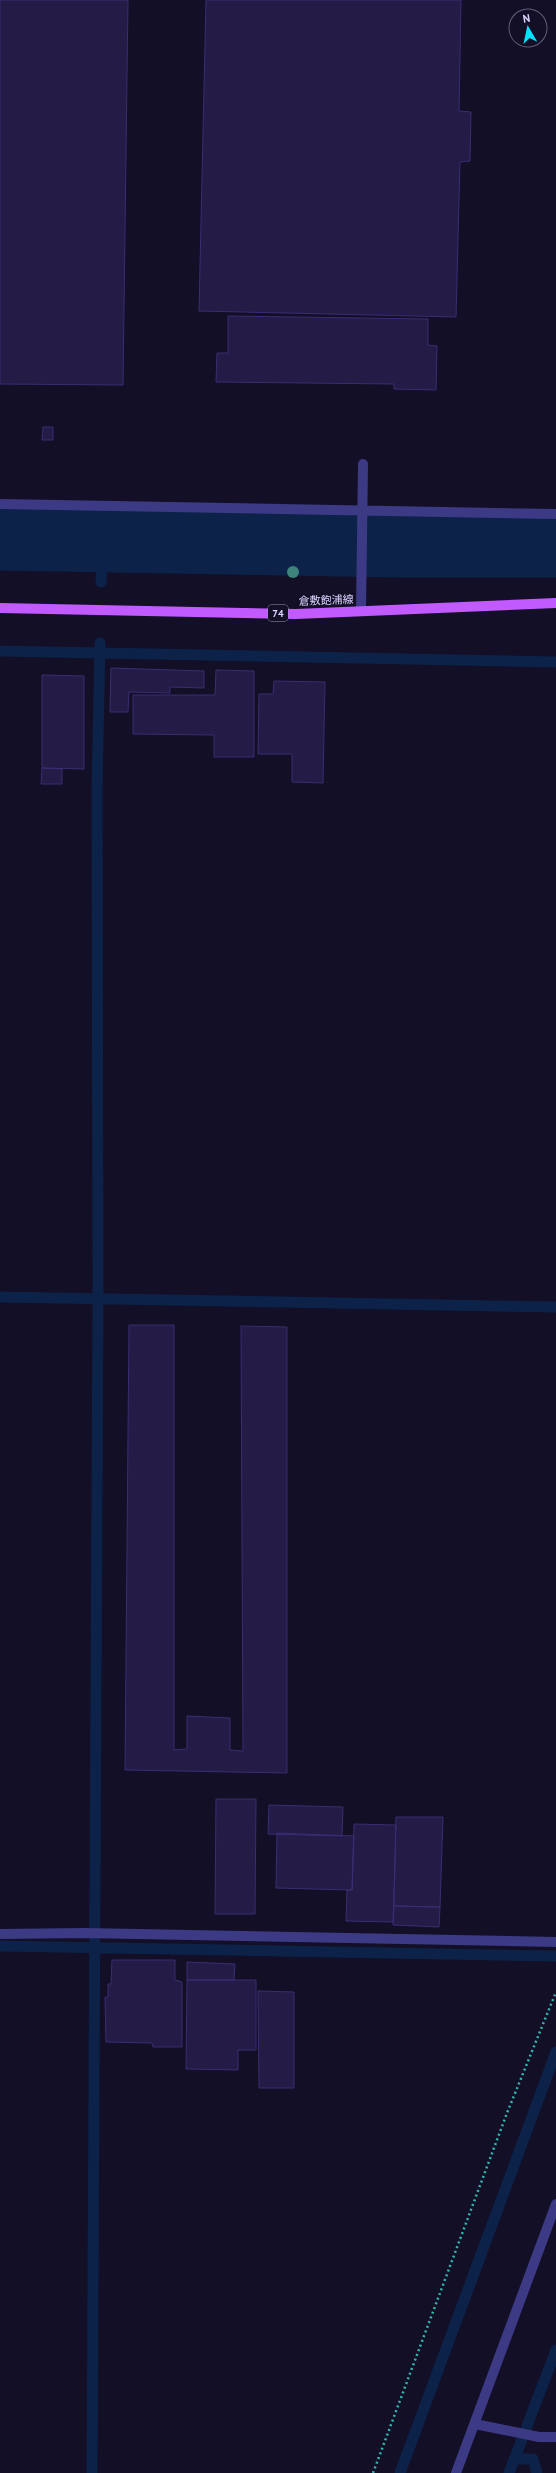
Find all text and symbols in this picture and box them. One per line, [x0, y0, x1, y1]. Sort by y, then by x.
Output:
north arrow [508, 8, 548, 48]
text: N [522, 11, 531, 26]
street label: 倉敷飽浦線 [298, 592, 354, 608]
road number: 74 [268, 605, 288, 621]

